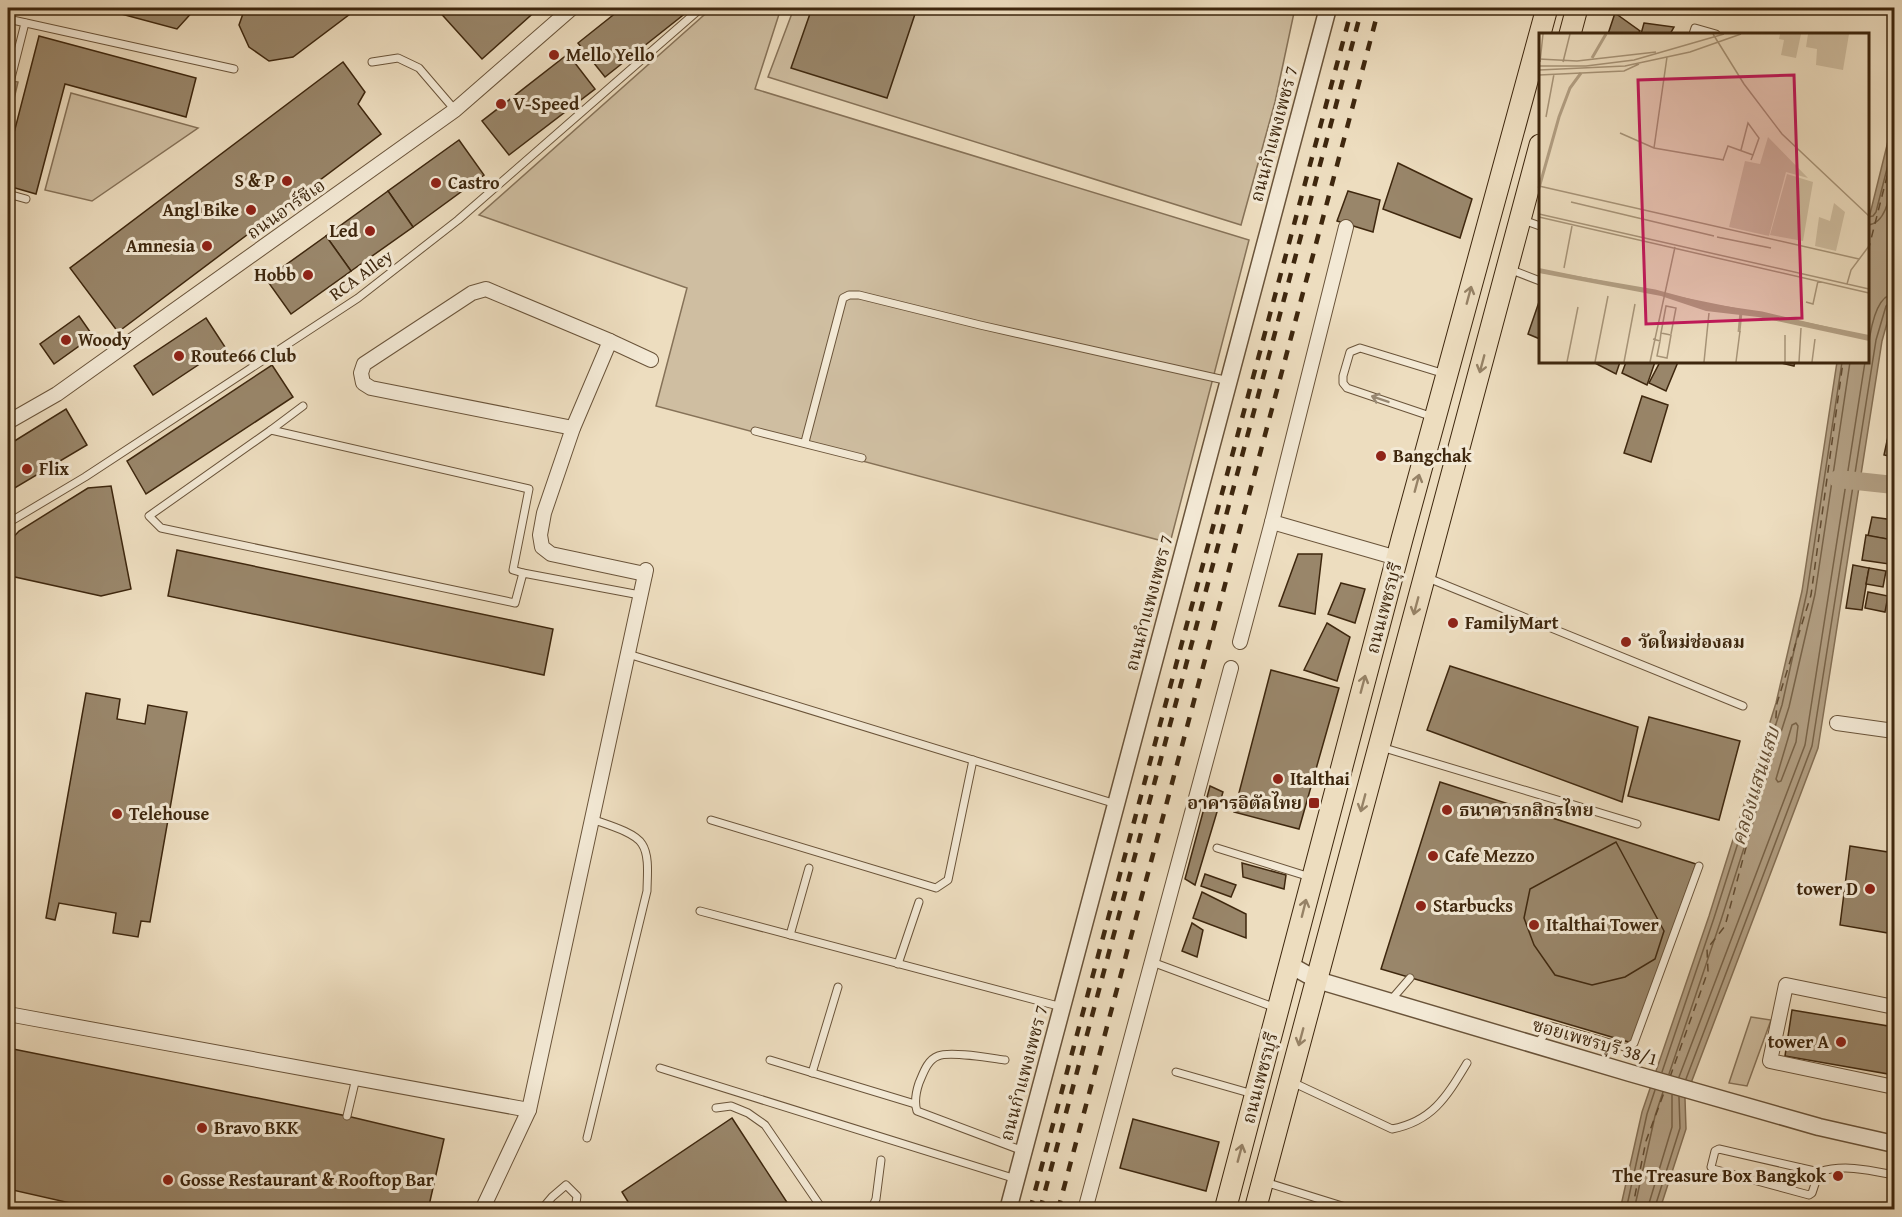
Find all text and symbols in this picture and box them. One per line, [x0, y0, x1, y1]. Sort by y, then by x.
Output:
inset map [1539, 33, 1869, 363]
place label: Mello Yello [566, 41, 655, 68]
marker: Mello Yello [547, 48, 561, 62]
street label: ถนนกำแพงเพชร 7 [1242, 63, 1305, 205]
place label: V-Speed [513, 90, 580, 117]
marker: V-Speed [494, 97, 508, 111]
place label: S & P [235, 167, 275, 194]
place label: Castro [448, 169, 500, 196]
street label: ถนนอาร์ซีเอ [241, 172, 331, 246]
marker: S & P [280, 174, 294, 188]
marker: Castro [429, 176, 443, 190]
place label: Angl Bike [162, 196, 239, 223]
marker: Angl Bike [244, 203, 258, 217]
place label: Led [329, 217, 359, 244]
marker: Led [363, 224, 377, 238]
place label: Amnesia [126, 232, 196, 259]
marker: Amnesia [200, 239, 214, 253]
street label: RCA Alley [323, 242, 398, 307]
place label: Hobb [254, 261, 296, 288]
marker: Hobb [301, 268, 315, 282]
one-way arrow [1464, 286, 1475, 305]
place label: Woody [78, 326, 132, 353]
marker: Woody [59, 333, 73, 347]
place label: Route66 Club [191, 342, 296, 369]
marker: Route66 Club [172, 349, 186, 363]
one-way arrow [1476, 354, 1487, 373]
one-way arrow [1371, 392, 1390, 403]
place label: Bangchak [1393, 442, 1472, 469]
marker: Bangchak [1374, 449, 1388, 463]
place label: Flix [39, 455, 69, 482]
marker: Flix [20, 462, 34, 476]
one-way arrow [1412, 474, 1424, 493]
street label: ถนนกำแพงเพชร 7 [1117, 532, 1180, 674]
street label: ถนนเพชรบุรี [1358, 559, 1409, 657]
one-way arrow [1410, 596, 1421, 615]
place label: FamilyMart [1465, 609, 1559, 636]
marker: FamilyMart [1446, 616, 1460, 630]
place label: วัดใหม่ช่องลม [1638, 628, 1745, 655]
marker: วัดใหม่ช่องลม [1619, 635, 1633, 649]
one-way arrow [1358, 675, 1370, 694]
water label: คลองแสนแสบ [1723, 722, 1787, 849]
place label: Italthai [1290, 765, 1350, 792]
marker: Italthai [1271, 772, 1285, 786]
place label: อาคารอิตัลไทย [1187, 789, 1302, 816]
one-way arrow [1357, 793, 1369, 812]
marker: อาคารอิตัลไทย [1307, 796, 1321, 810]
place label: ธนาคารกสิกรไทย [1459, 796, 1594, 823]
place label: Telehouse [129, 800, 209, 827]
marker: ธนาคารกสิกรไทย [1440, 803, 1454, 817]
marker: Telehouse [110, 807, 124, 821]
place label: Cafe Mezzo [1445, 842, 1535, 869]
marker: Cafe Mezzo [1426, 849, 1440, 863]
place label: tower D [1796, 875, 1858, 902]
marker: tower D [1863, 882, 1877, 896]
place label: Starbucks [1433, 892, 1513, 919]
one-way arrow [1299, 899, 1311, 918]
marker: Starbucks [1414, 899, 1428, 913]
place label: Italthai Tower [1546, 911, 1660, 938]
marker: Italthai Tower [1527, 918, 1541, 932]
street label: ถนนกำแพงเพชร 7 [992, 1002, 1055, 1144]
street label: ซอยเพชรบุรี 38/1 [1529, 1011, 1661, 1072]
one-way arrow [1295, 1027, 1307, 1046]
place label: tower A [1768, 1028, 1829, 1055]
street label: ถนนเพชรบุรี [1234, 1029, 1285, 1127]
marker: tower A [1834, 1035, 1848, 1049]
place label: Bravo BKK [214, 1114, 299, 1141]
marker: Bravo BKK [195, 1121, 209, 1135]
one-way arrow [1235, 1144, 1246, 1163]
place label: The Treasure Box Bangkok [1612, 1162, 1827, 1189]
place label: Gosse Restaurant & Rooftop Bar [180, 1166, 435, 1193]
marker: The Treasure Box Bangkok [1831, 1169, 1845, 1183]
marker: Gosse Restaurant & Rooftop Bar [161, 1173, 175, 1187]

